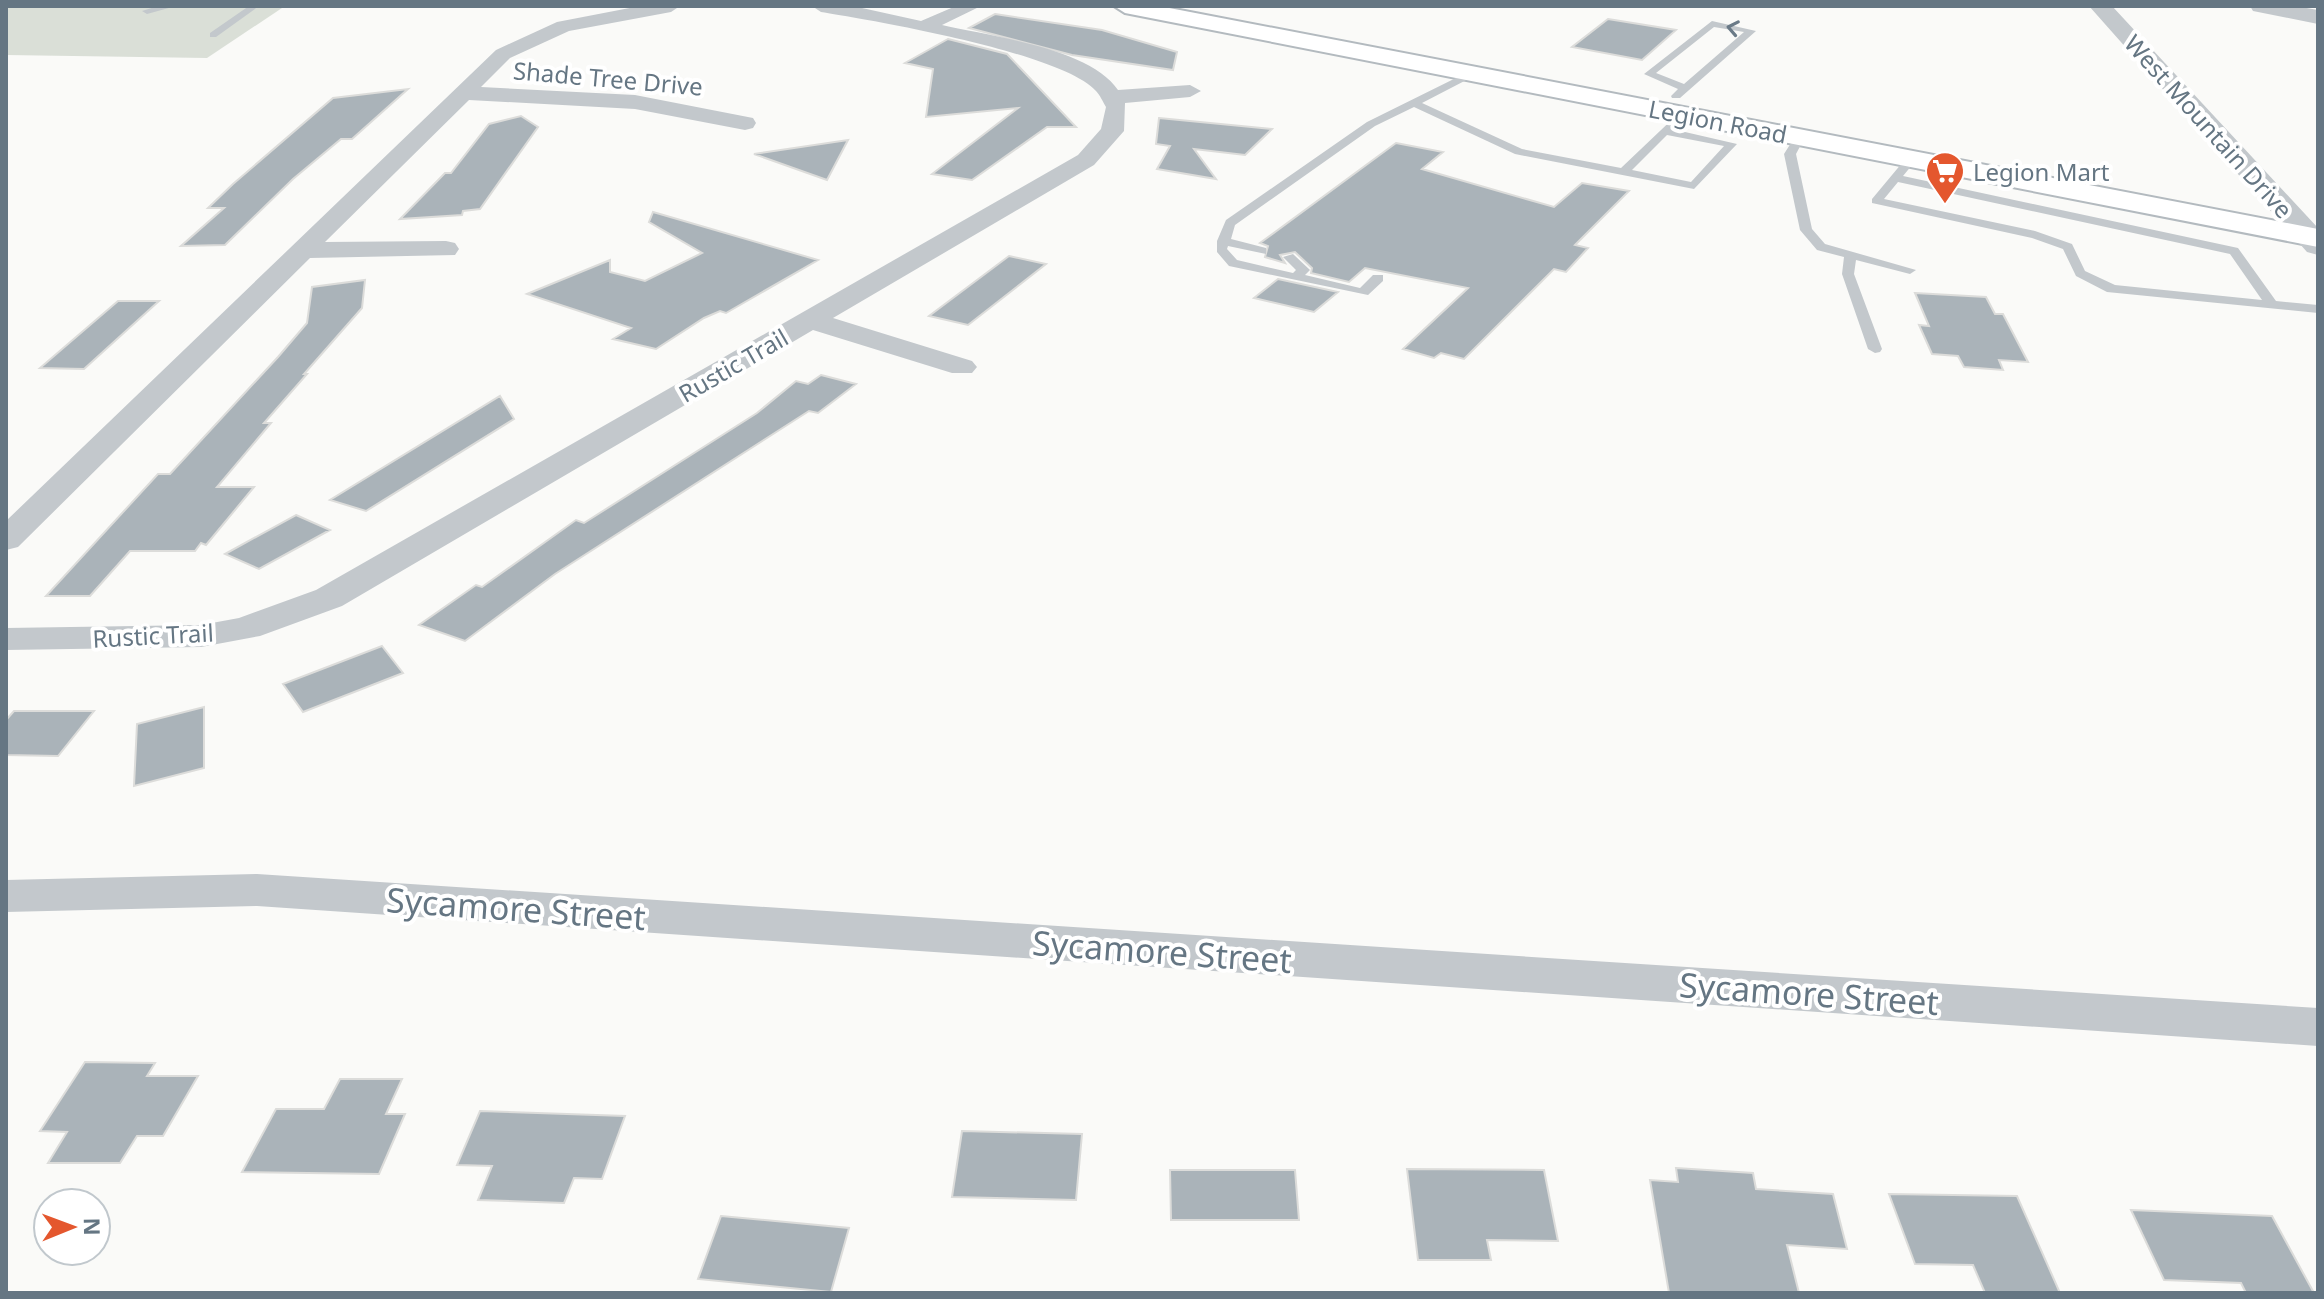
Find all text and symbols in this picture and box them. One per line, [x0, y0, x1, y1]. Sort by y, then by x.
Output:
one-way arrow [1726, 20, 1740, 37]
street label: West Mountain Drive [2118, 27, 2300, 225]
street label: Shade Tree Drive [512, 53, 704, 103]
street label: Legion Road [1646, 91, 1790, 151]
supermarket icon: Legion Mart [1924, 150, 1966, 205]
place label: Legion Mart [1973, 155, 2110, 188]
street label: Rustic Trail [672, 320, 794, 410]
street label: Rustic Trail [92, 615, 214, 655]
street label: Sycamore Street [385, 876, 647, 940]
street label: Sycamore Street [1031, 919, 1293, 983]
street label: Sycamore Street [1678, 961, 1940, 1025]
north arrow [32, 1187, 112, 1267]
text: N [78, 1217, 108, 1236]

